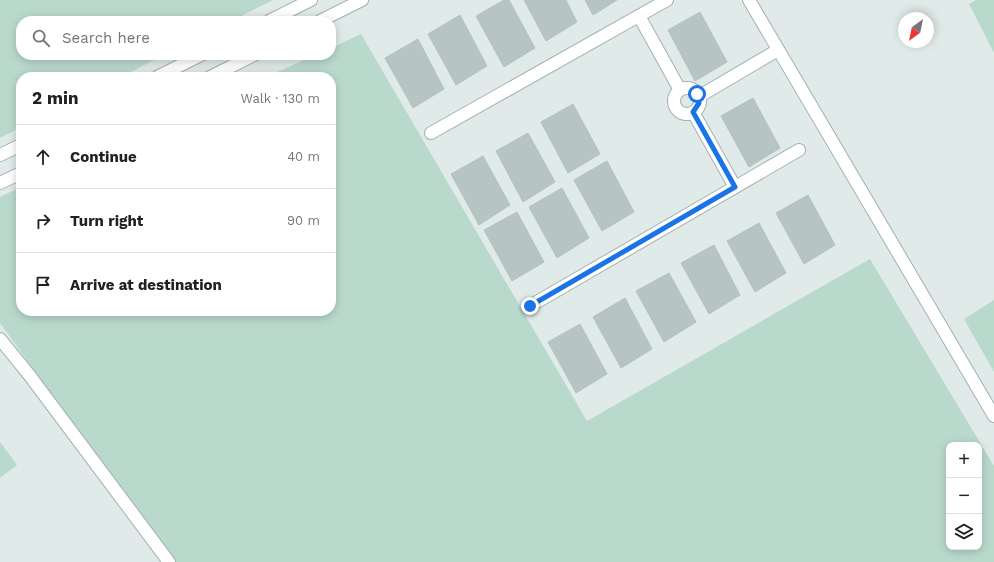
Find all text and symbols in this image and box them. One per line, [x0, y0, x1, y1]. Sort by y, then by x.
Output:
north arrow [898, 12, 934, 48]
search box [16, 16, 336, 60]
icon: search [30, 27, 52, 49]
text: Search here [62, 29, 150, 47]
route start [688, 85, 706, 103]
text: 2 min [32, 88, 78, 108]
text: Walk · 130 m [241, 91, 320, 106]
icon: ahead [32, 146, 54, 168]
text: Continue [70, 148, 137, 166]
text: 40 m [287, 149, 320, 164]
icon: right [32, 210, 54, 232]
text: Turn right [70, 212, 143, 230]
text: 90 m [287, 213, 320, 228]
icon: arrive [32, 274, 54, 296]
text: Arrive at destination [70, 276, 222, 294]
route end [521, 297, 539, 315]
map controls [946, 442, 982, 550]
button: + [946, 442, 982, 478]
button: − [946, 478, 982, 514]
button: layers [946, 514, 982, 550]

